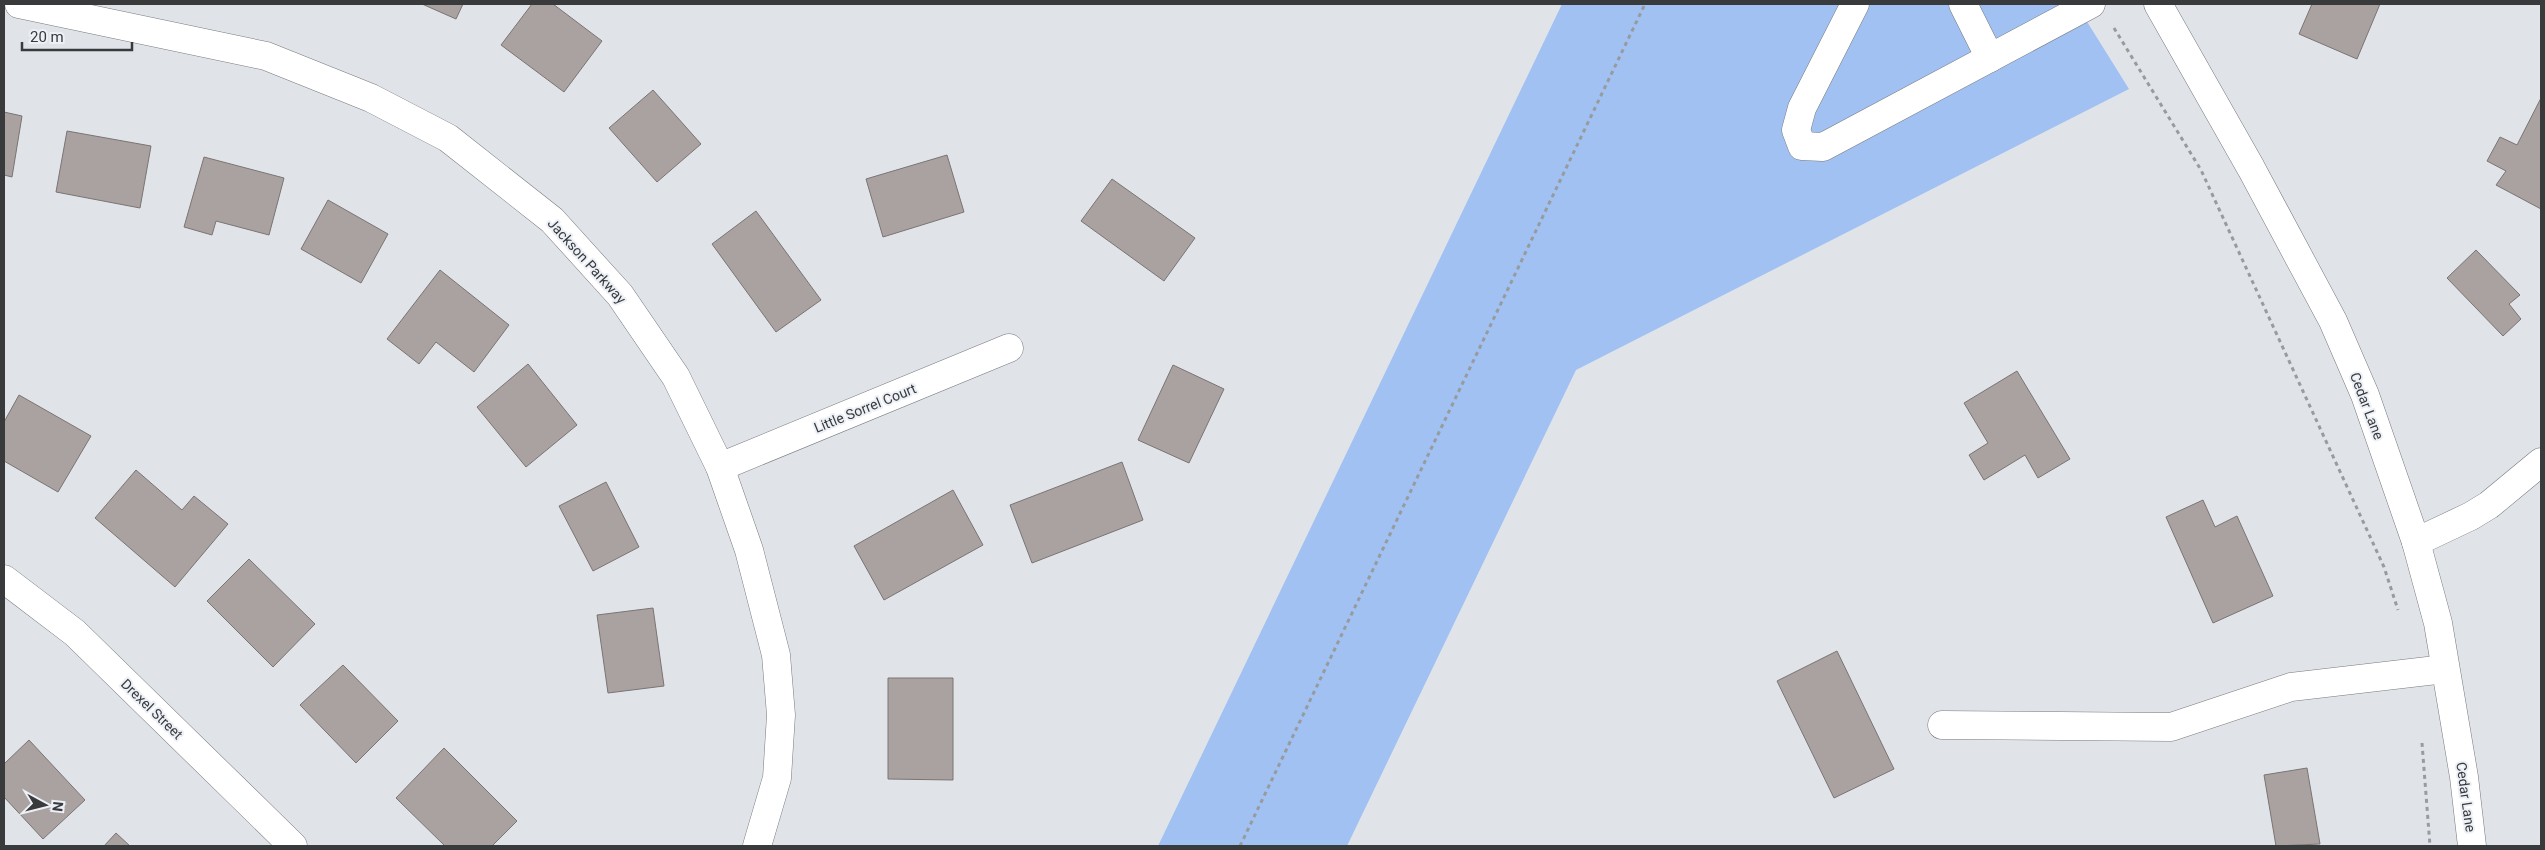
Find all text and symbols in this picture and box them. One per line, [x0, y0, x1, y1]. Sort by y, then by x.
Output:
scale bar [22, 20, 132, 52]
text: 20 m [30, 28, 64, 46]
street label: Jackson Parkway [545, 215, 630, 307]
street label: Cedar Lane [2347, 370, 2387, 442]
street label: Little Sorrel Court [812, 380, 919, 436]
street label: Drexel Street [118, 676, 186, 743]
street label: Cedar Lane [2453, 761, 2479, 833]
north arrow [20, 780, 70, 830]
text: N [49, 801, 66, 812]

